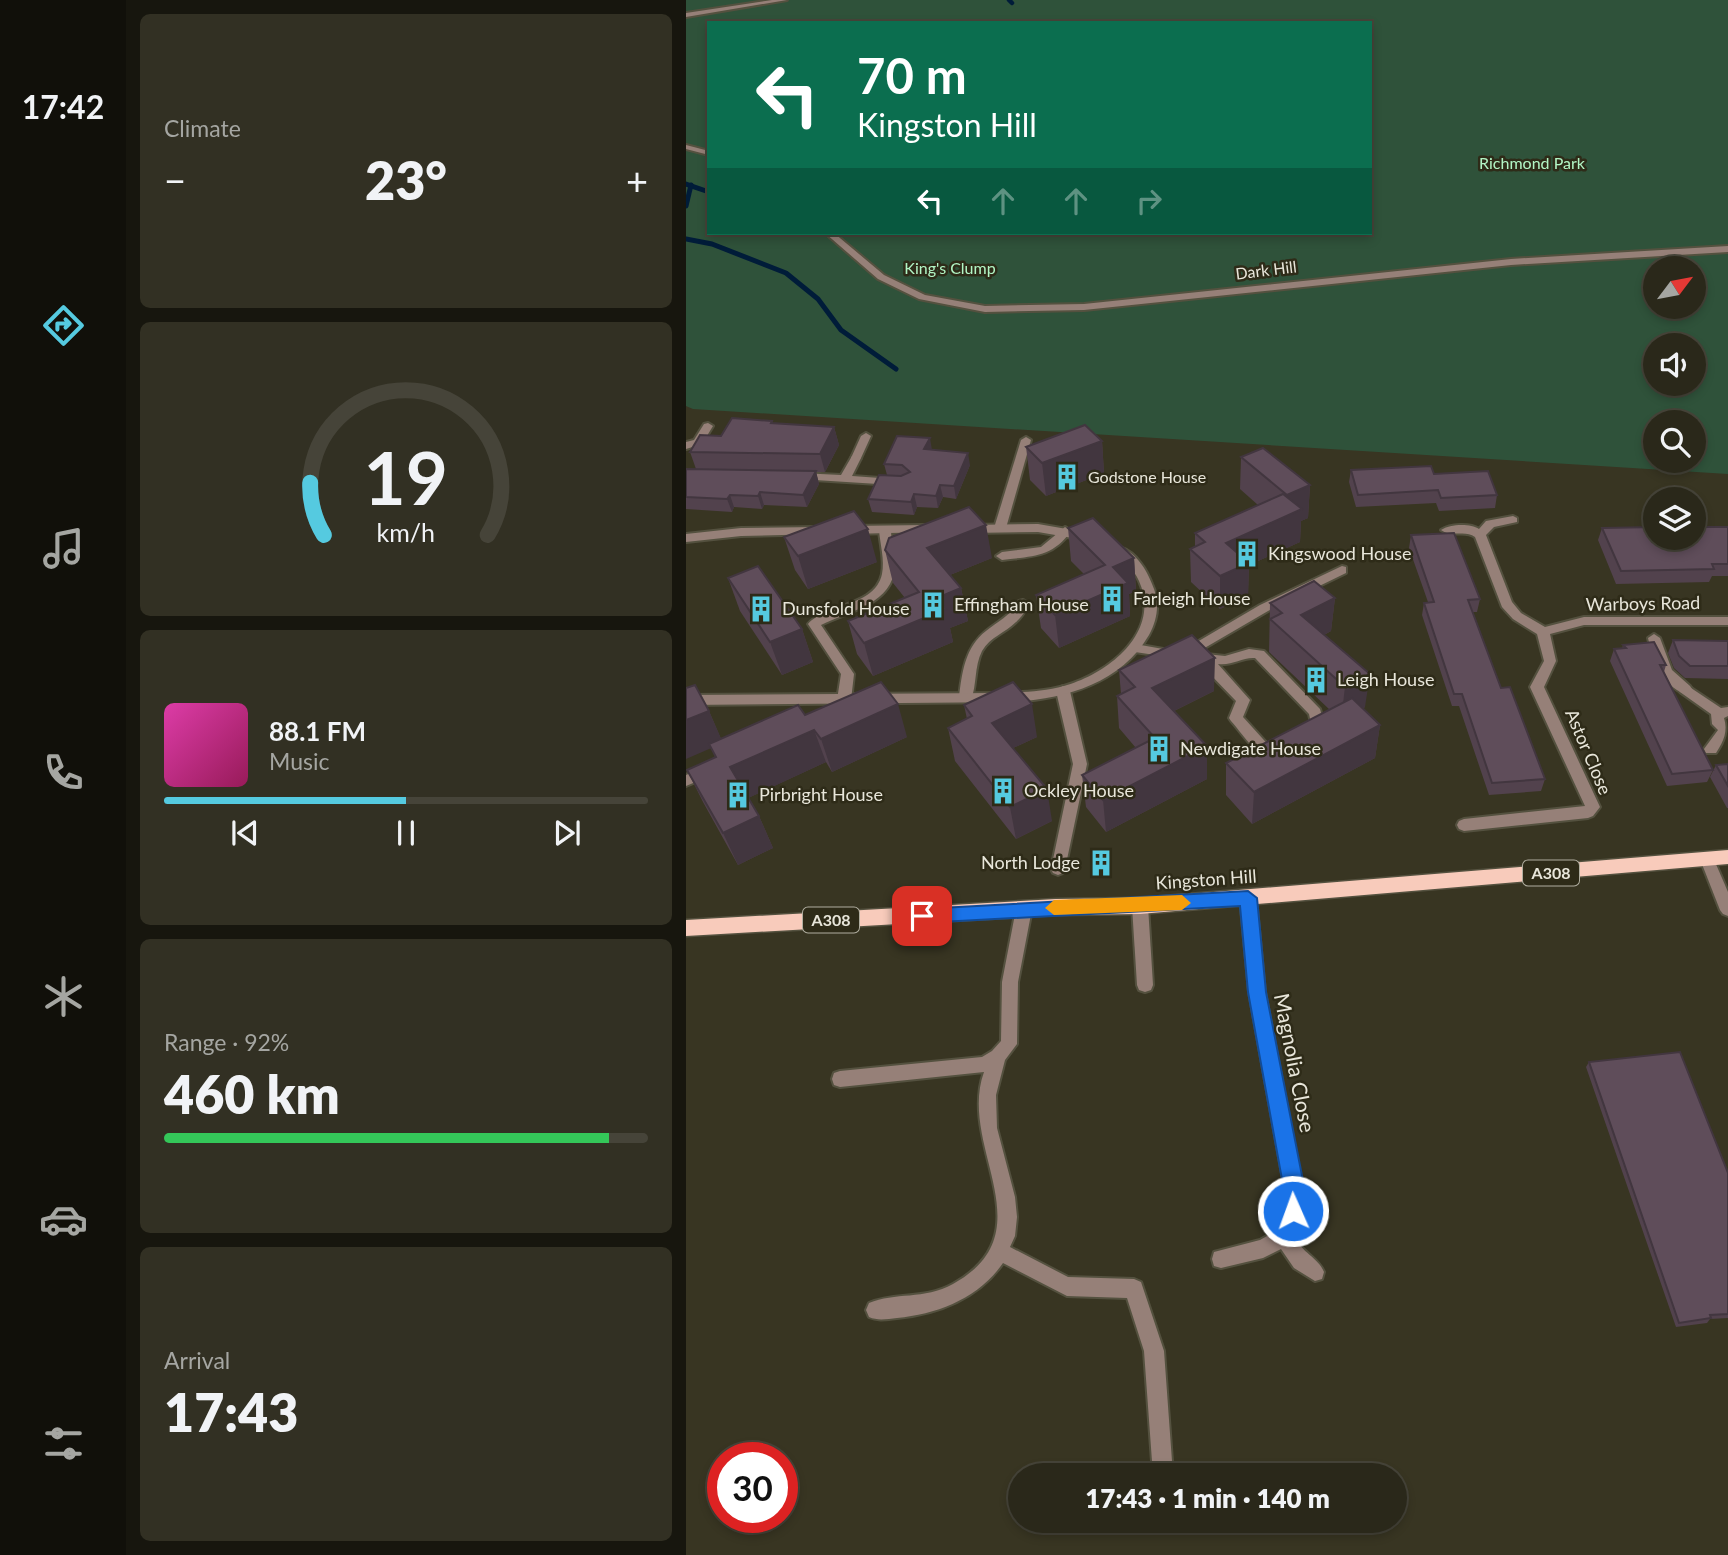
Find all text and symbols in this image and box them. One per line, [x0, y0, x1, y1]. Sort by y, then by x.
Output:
text: 70 m [857, 46, 967, 104]
icon: left [742, 49, 833, 140]
text: 17:42 [22, 87, 104, 126]
text: Kingston Hill [857, 105, 1037, 144]
text: Climate [164, 114, 241, 142]
text: 23° [365, 149, 447, 211]
park label: Richmond Park [1479, 153, 1586, 172]
text: − [164, 157, 186, 203]
text: + [626, 157, 648, 203]
icon: left [911, 182, 949, 220]
icon: ahead [984, 182, 1022, 220]
icon: ahead [1057, 182, 1095, 220]
icon: right [1130, 182, 1168, 220]
street label: Dark Hill [1234, 256, 1298, 283]
north arrow [1643, 256, 1706, 318]
map controls [1643, 256, 1706, 550]
park label: King's Clump [904, 258, 996, 277]
icon: directions [39, 301, 88, 350]
button: sound [1643, 333, 1706, 396]
button: search [1643, 410, 1706, 473]
text: 19 [364, 434, 448, 522]
building icon: Godstone House [1052, 462, 1082, 492]
place label: Godstone House [1088, 467, 1206, 486]
button: layers [1643, 487, 1706, 550]
text: km/h [377, 517, 435, 547]
icon: music [39, 524, 88, 573]
building icon: Kingswood House [1232, 539, 1262, 569]
place label: Kingswood House [1268, 542, 1412, 564]
building icon: Farleigh House [1097, 584, 1127, 614]
place label: Farleigh House [1133, 587, 1251, 609]
building icon: Effingham House [918, 590, 948, 620]
street label: Warboys Road [1586, 591, 1700, 615]
place label: Effingham House [954, 593, 1089, 615]
building icon: Dunsfold House [746, 594, 776, 624]
place label: Dunsfold House [782, 597, 910, 619]
building icon: Leigh House [1301, 665, 1331, 695]
place label: Leigh House [1337, 668, 1434, 690]
street label: Astor Close [1561, 705, 1617, 798]
text: 88.1 FM [269, 715, 366, 747]
building icon: Newdigate House [1144, 734, 1174, 764]
place label: Newdigate House [1180, 737, 1321, 759]
text: Music [269, 747, 329, 775]
icon: phone [39, 748, 88, 797]
building icon: Ockley House [988, 776, 1018, 806]
place label: Ockley House [1024, 779, 1134, 801]
building icon: Pirbright House [723, 780, 753, 810]
place label: Pirbright House [759, 783, 883, 805]
icon: previous [226, 814, 264, 852]
icon: pause [387, 814, 425, 852]
icon: next [548, 814, 586, 852]
building icon: North Lodge [1086, 848, 1116, 878]
place label: North Lodge [981, 851, 1080, 873]
road number: A308 [1523, 860, 1579, 886]
street label: Kingston Hill [1155, 865, 1257, 894]
pin [892, 886, 952, 946]
icon: arrive [903, 897, 941, 935]
road number: A308 [803, 908, 859, 932]
icon: climate [39, 972, 88, 1021]
street label: Magnolia Close [1270, 991, 1321, 1134]
text: Range · 92% [164, 1028, 289, 1056]
text: 460 km [164, 1063, 340, 1125]
position arrow [1256, 1174, 1330, 1248]
icon: car [39, 1195, 88, 1244]
text: Arrival [164, 1346, 230, 1374]
text: 17:43 [164, 1381, 298, 1443]
icon: filters [39, 1419, 88, 1468]
speed limit sign: 30 [707, 1442, 798, 1533]
text: 17:43 · 1 min · 140 m [1085, 1482, 1330, 1514]

